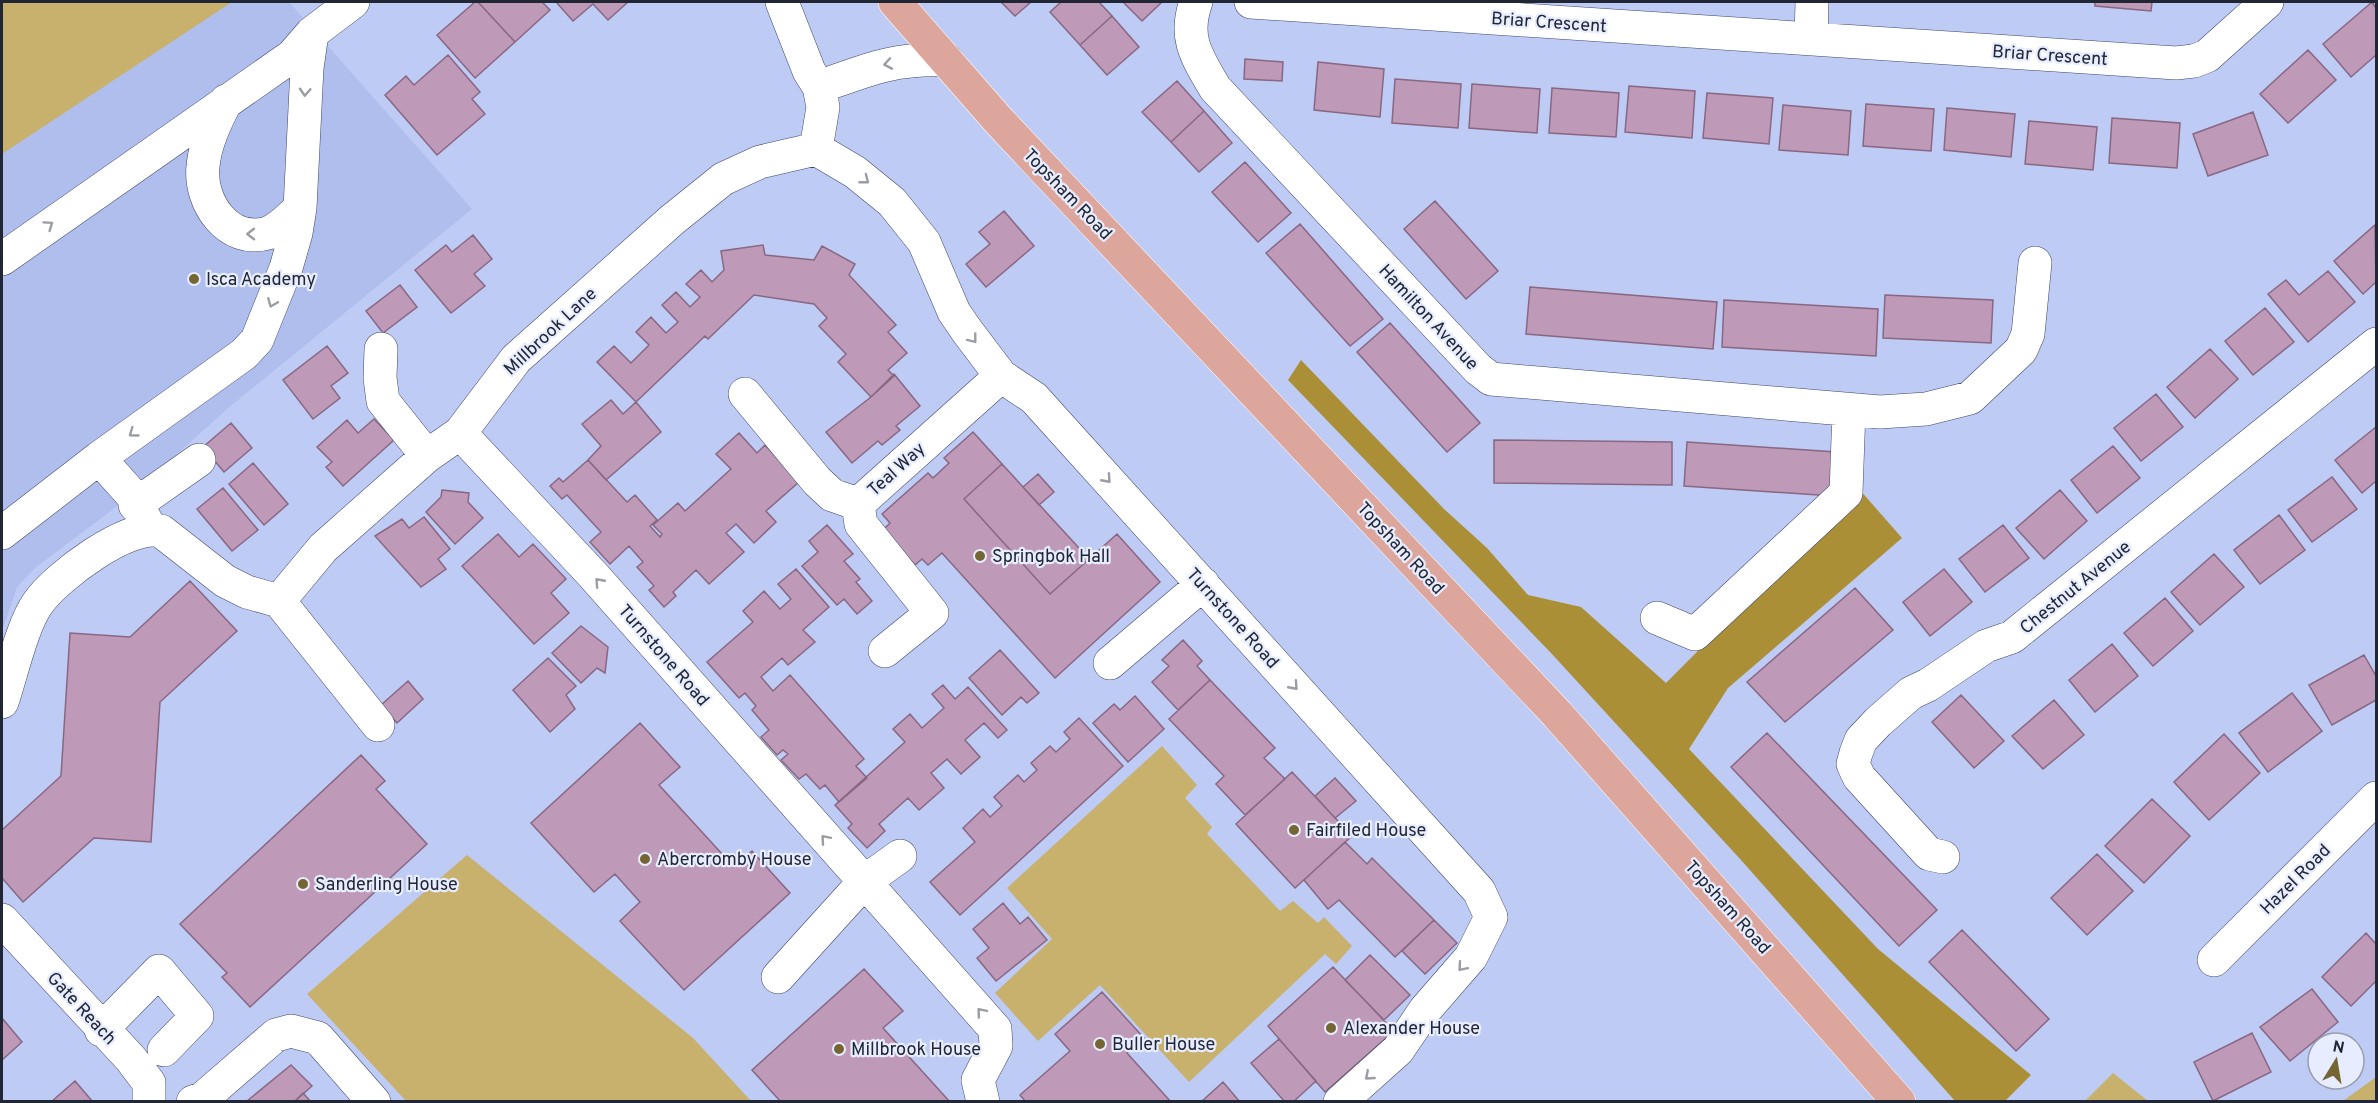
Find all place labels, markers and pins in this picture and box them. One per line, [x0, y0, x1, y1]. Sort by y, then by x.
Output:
place label: Isca Academy [206, 269, 316, 292]
marker: Isca Academy [187, 272, 201, 286]
place label: Springbok Hall [992, 546, 1110, 569]
marker: Springbok Hall [973, 549, 987, 563]
place label: Fairfiled House [1306, 820, 1426, 843]
marker: Fairfiled House [1287, 823, 1301, 837]
place label: Abercromby House [657, 849, 811, 872]
marker: Abercromby House [638, 852, 652, 866]
place label: Sanderling House [315, 874, 458, 897]
marker: Sanderling House [296, 877, 310, 891]
place label: Alexander House [1343, 1018, 1480, 1041]
marker: Alexander House [1324, 1021, 1338, 1035]
place label: Buller House [1112, 1034, 1215, 1057]
marker: Buller House [1093, 1037, 1107, 1051]
place label: Millbrook House [851, 1039, 981, 1062]
marker: Millbrook House [832, 1042, 846, 1056]

